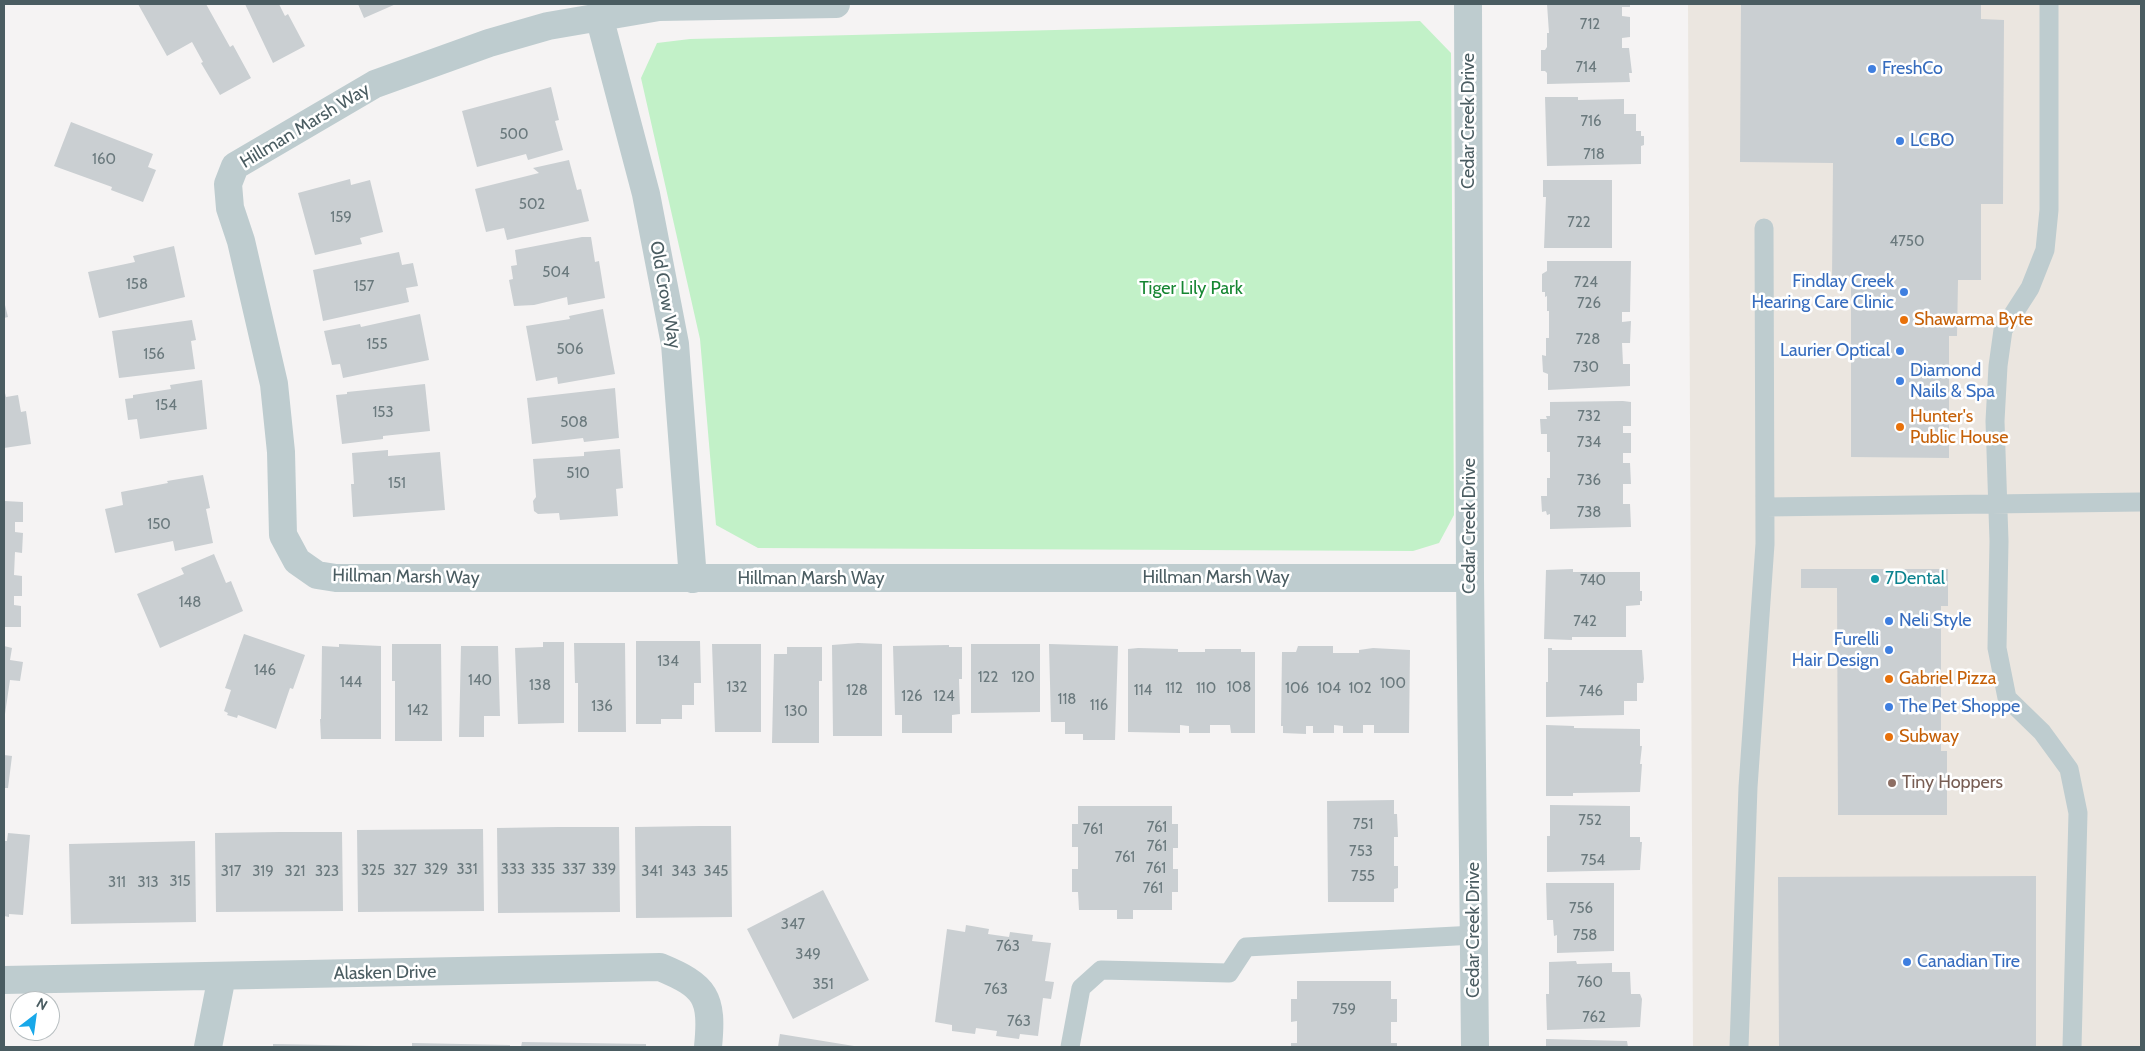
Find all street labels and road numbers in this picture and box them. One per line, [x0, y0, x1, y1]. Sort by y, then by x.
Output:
street label: Cedar Creek Drive [1458, 53, 1480, 189]
street label: Hillman Marsh Way [236, 79, 374, 173]
street label: Old Crow Way [645, 239, 685, 351]
street label: Cedar Creek Drive [1459, 458, 1481, 594]
street label: Hillman Marsh Way [332, 565, 480, 589]
street label: Hillman Marsh Way [1142, 567, 1290, 589]
street label: Hillman Marsh Way [737, 568, 885, 590]
street label: Cedar Creek Drive [1463, 862, 1485, 998]
street label: Alasken Drive [333, 961, 437, 985]

